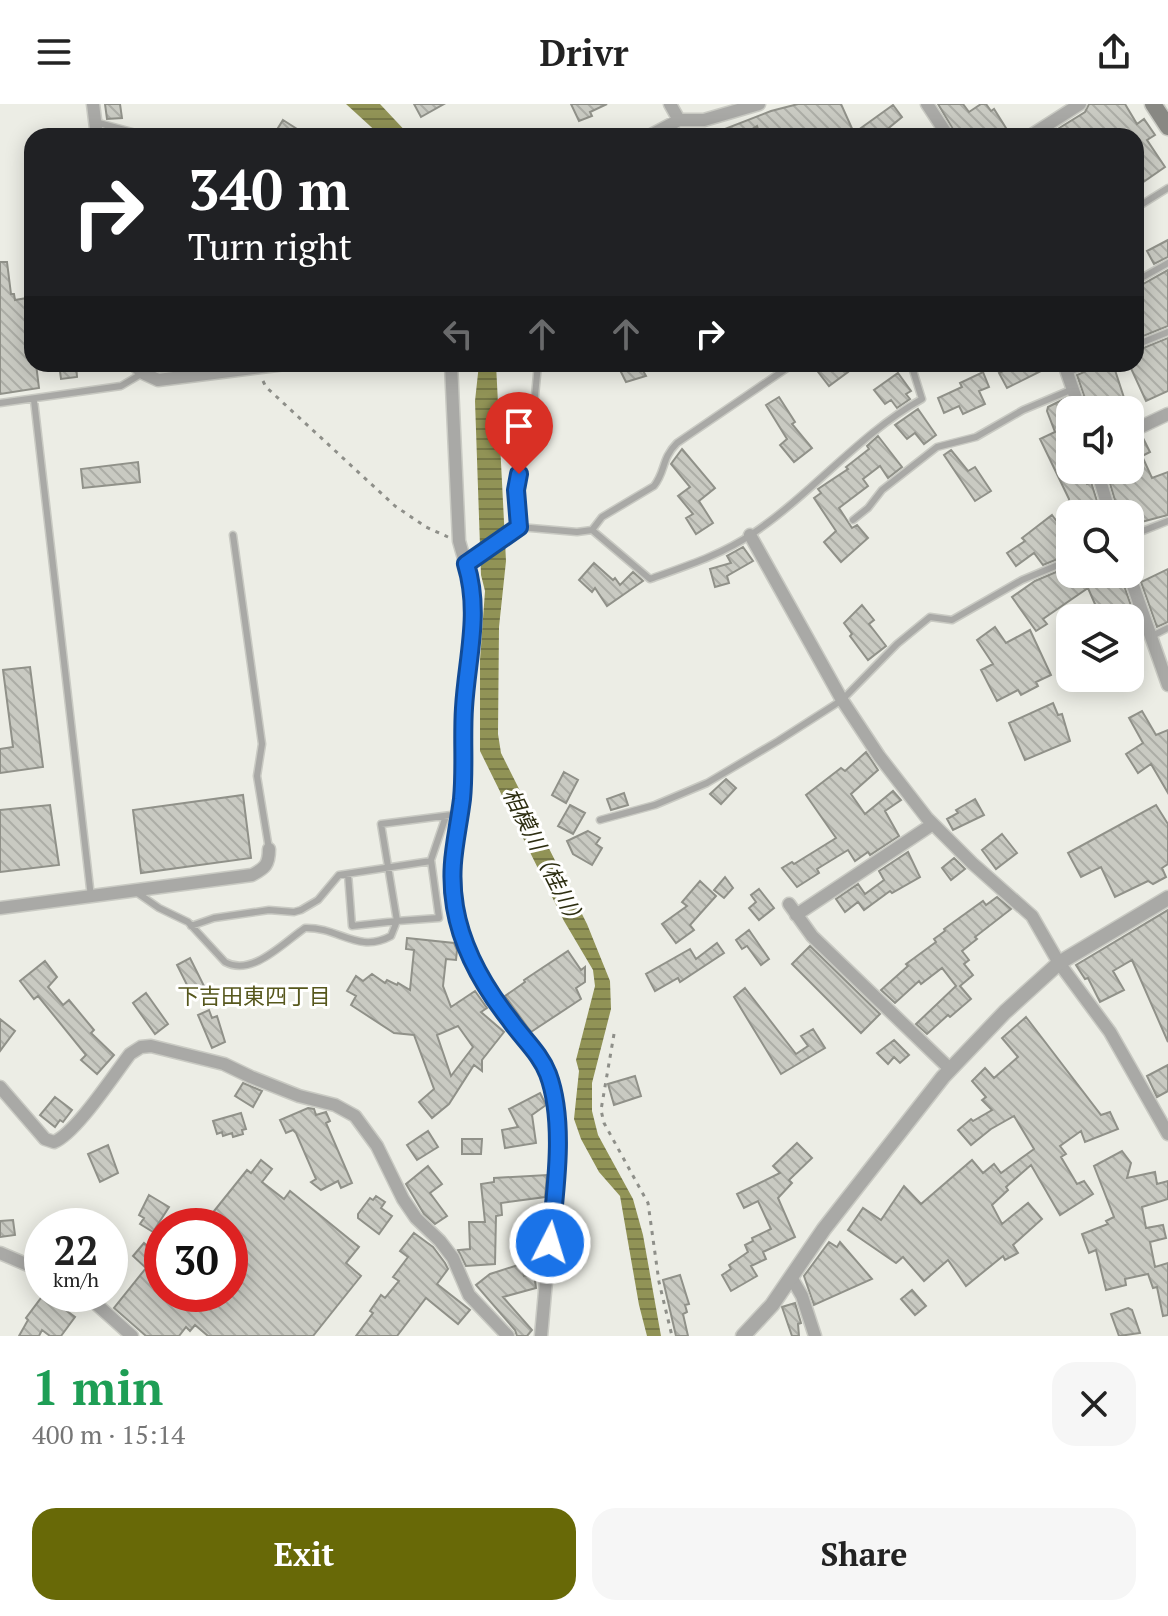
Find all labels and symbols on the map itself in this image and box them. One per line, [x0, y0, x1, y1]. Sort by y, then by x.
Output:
pin [485, 392, 553, 474]
water label: 相模川（桂川） [497, 783, 593, 933]
district label: 下吉田東四丁目 [177, 981, 331, 1010]
position arrow [508, 1201, 592, 1285]
speed limit sign: 30 [144, 1208, 248, 1312]

